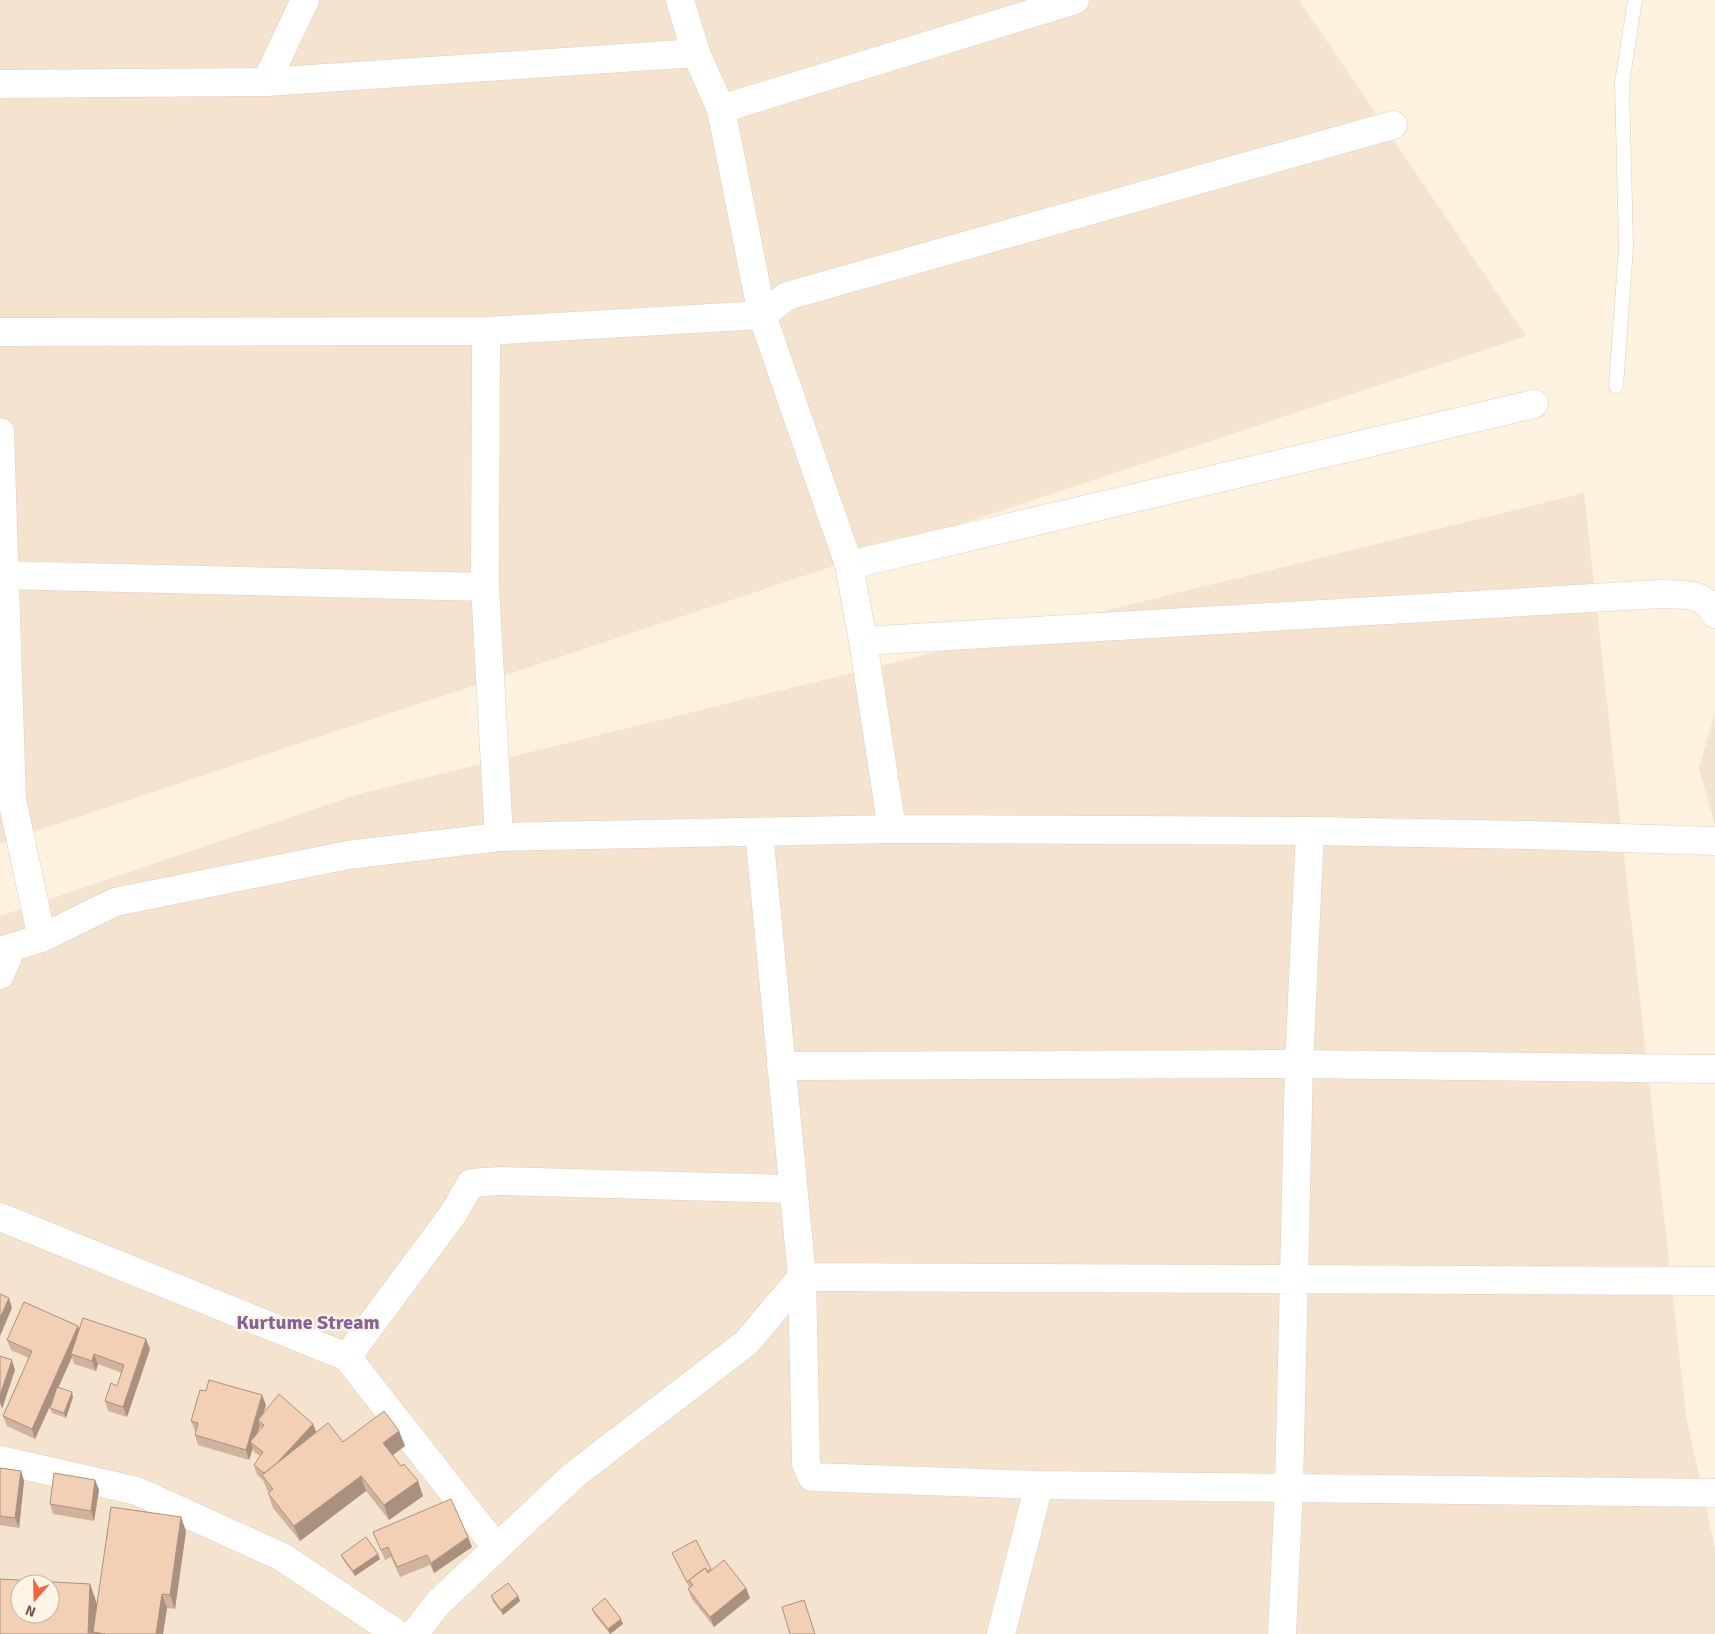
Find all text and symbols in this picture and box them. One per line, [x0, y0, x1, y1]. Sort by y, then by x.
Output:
district label: Kurtume Stream [236, 1310, 380, 1335]
north arrow [10, 1574, 60, 1624]
text: N [23, 1601, 38, 1620]

